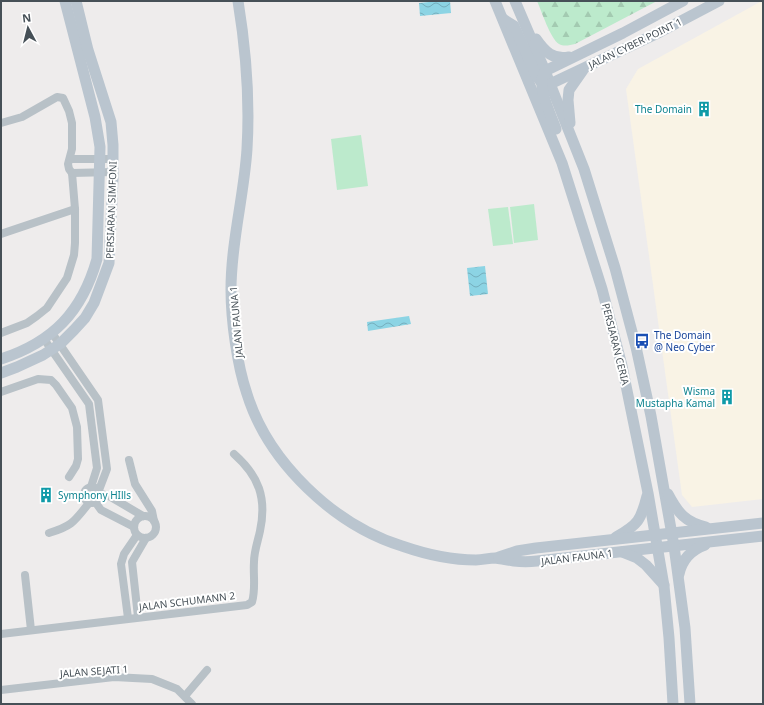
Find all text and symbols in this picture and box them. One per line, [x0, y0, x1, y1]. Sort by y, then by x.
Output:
north arrow [8, 8, 48, 48]
text: N [21, 10, 32, 26]
street label: JALAN CYBER POINT 1 [585, 14, 684, 72]
building icon: The Domain [695, 100, 713, 118]
place label: The Domain [635, 102, 692, 116]
street label: PERSIARAN SIMFONI [102, 161, 120, 259]
street label: JALAN FAUNA 1 [226, 286, 246, 359]
street label: PERSIARAN CERIA [599, 302, 633, 387]
place label: The Domain @ Neo Cyber [654, 328, 715, 354]
bus stop icon: The Domain @ Neo Cyber [633, 332, 651, 350]
place label: Wisma Mustapha Kamal [636, 384, 715, 410]
building icon: Wisma Mustapha Kamal [718, 388, 736, 406]
building icon: Symphony HIlls [37, 486, 55, 504]
place label: Symphony HIlls [58, 488, 131, 502]
street label: JALAN FAUNA 1 [539, 546, 614, 568]
street label: JALAN SCHUMANN 2 [137, 588, 236, 614]
street label: JALAN SEJATI 1 [58, 662, 129, 680]

